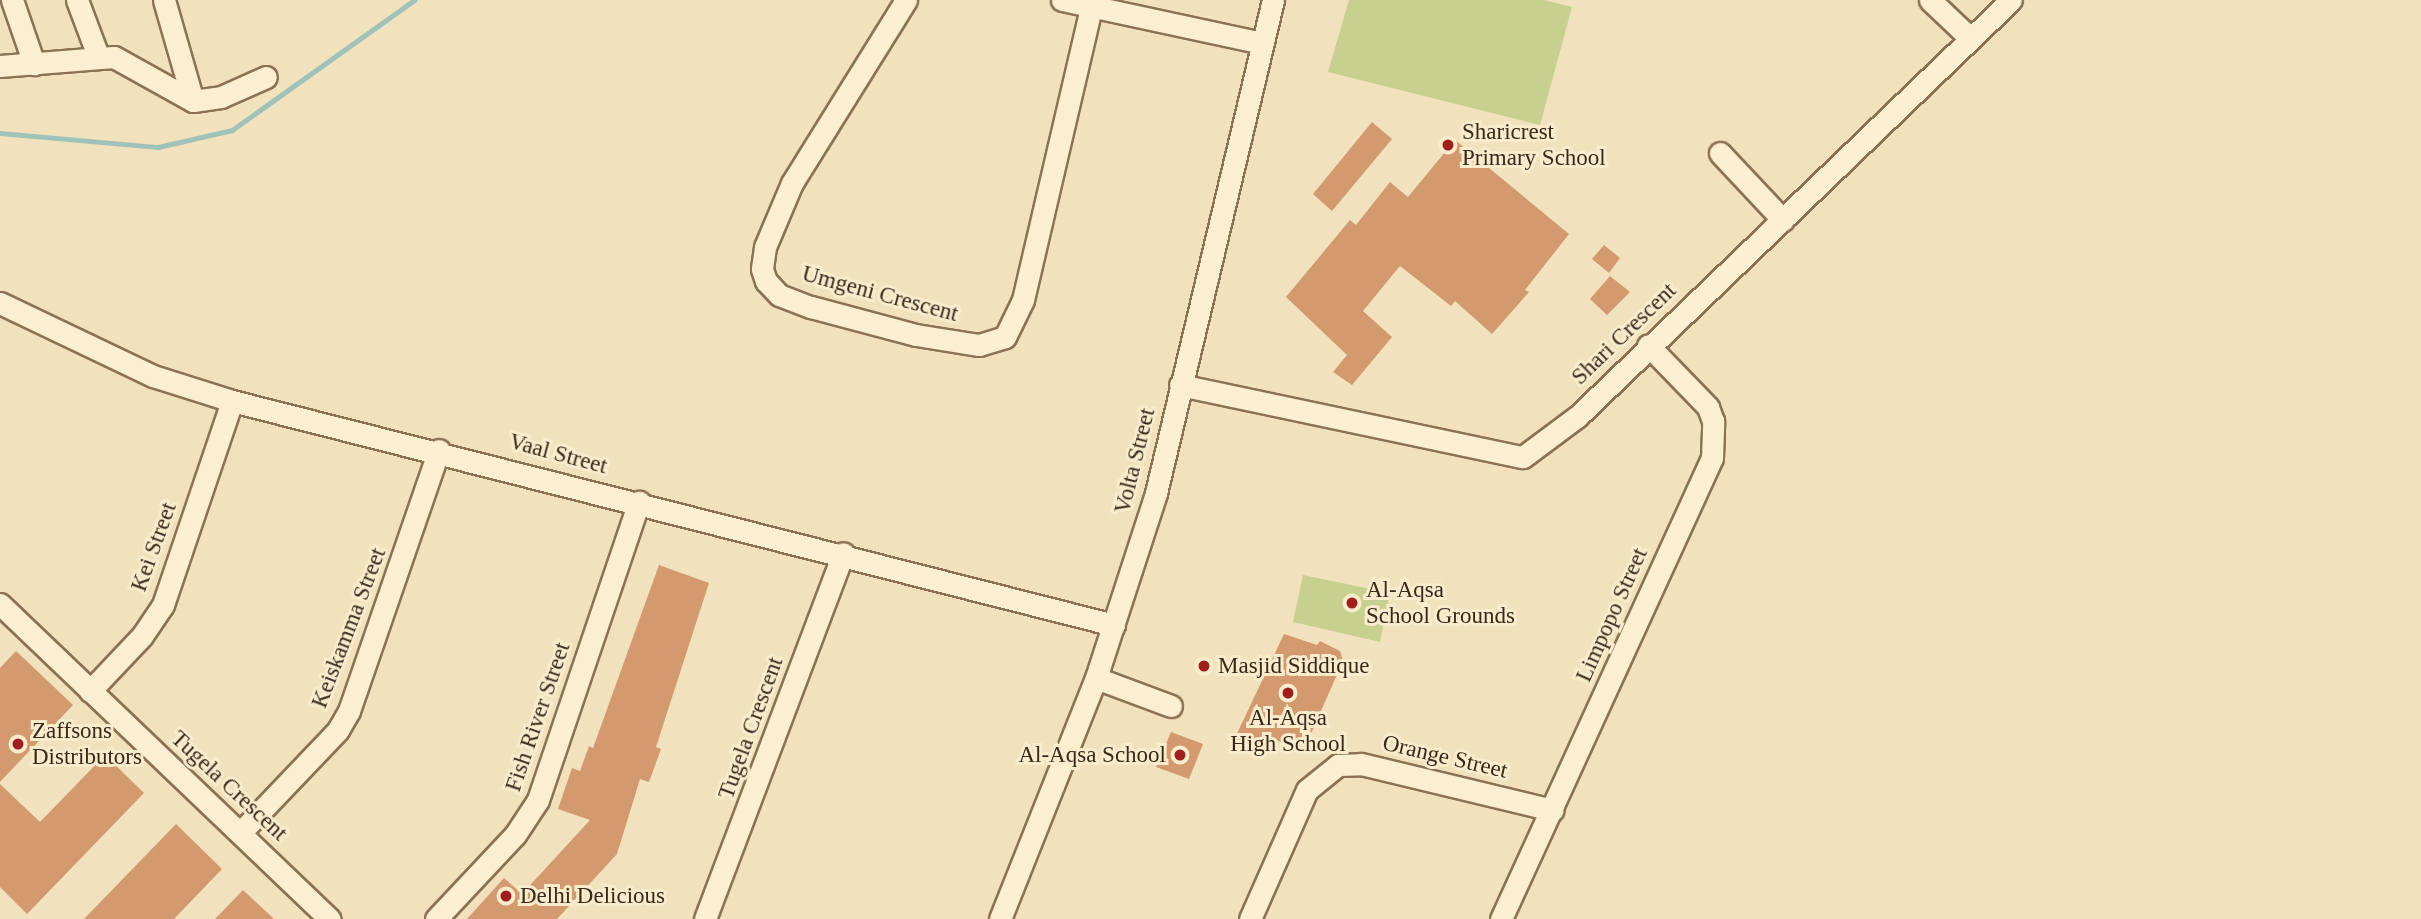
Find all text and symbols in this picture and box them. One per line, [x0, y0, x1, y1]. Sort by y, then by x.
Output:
place label: Sharicrest Primary School [1462, 118, 1606, 172]
marker: Sharicrest Primary School [1440, 137, 1456, 153]
street label: Umgeni Crescent [799, 260, 961, 328]
street label: Shari Crescent [1566, 277, 1682, 391]
street label: Volta Street [1109, 405, 1161, 517]
street label: Vaal Street [506, 428, 610, 480]
street label: Kei Street [125, 499, 183, 595]
street label: Keiskamma Street [306, 544, 392, 712]
street label: Limpopo Street [1570, 544, 1654, 686]
place label: Al-Aqsa School Grounds [1366, 576, 1515, 630]
marker: Al-Aqsa School Grounds [1344, 595, 1360, 611]
street label: Fish River Street [500, 639, 576, 795]
place label: Masjid Siddique [1218, 652, 1369, 680]
street label: Tugela Crescent [713, 653, 789, 803]
marker: Masjid Siddique [1196, 658, 1212, 674]
marker: Al-Aqsa High School [1280, 685, 1296, 701]
place label: Al-Aqsa High School [1230, 704, 1346, 758]
place label: Zaffsons Distributors [32, 717, 142, 771]
street label: Tugela Crescent [165, 725, 293, 847]
street label: Orange Street [1380, 729, 1510, 785]
marker: Zaffsons Distributors [10, 736, 26, 752]
place label: Al-Aqsa School [1018, 741, 1166, 769]
marker: Al-Aqsa School [1172, 747, 1188, 763]
place label: Delhi Delicious [520, 882, 665, 910]
marker: Delhi Delicious [498, 888, 514, 904]

